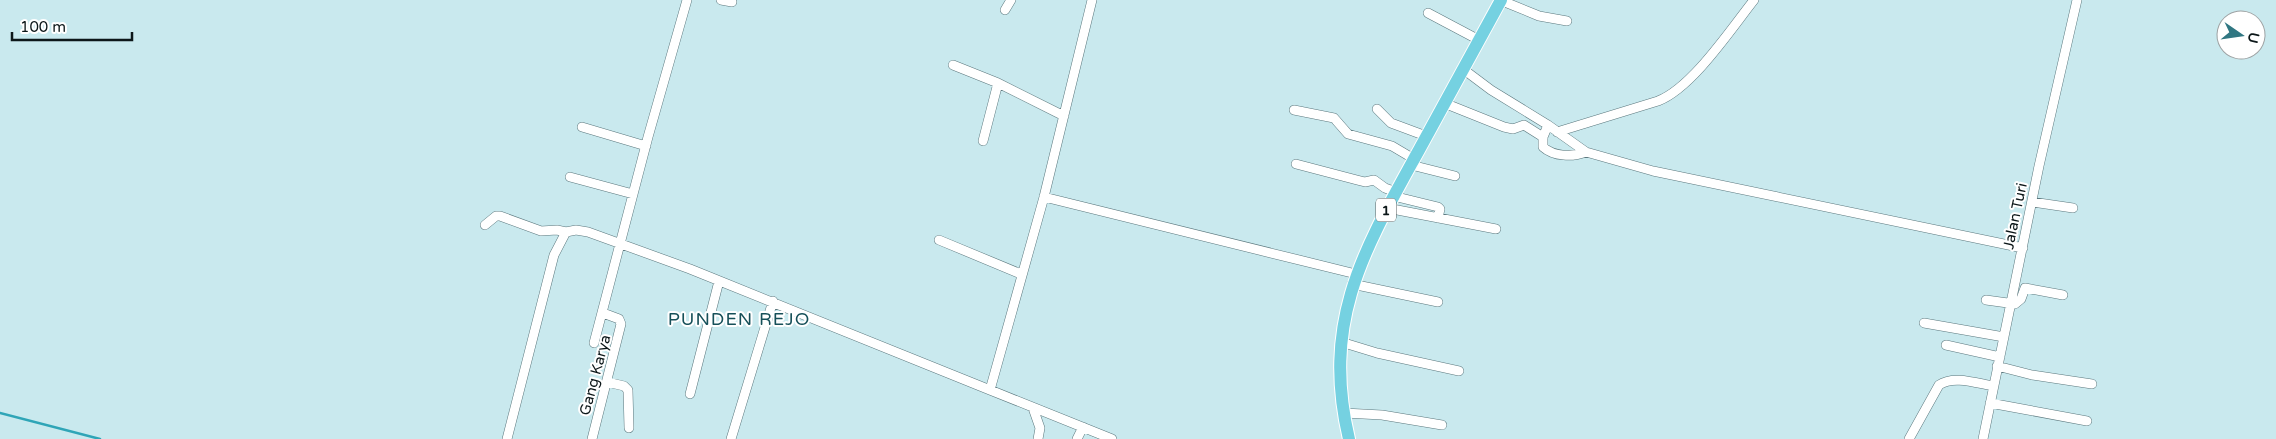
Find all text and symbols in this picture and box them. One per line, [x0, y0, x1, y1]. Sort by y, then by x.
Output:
scale bar [12, 10, 132, 42]
north arrow [2216, 10, 2266, 60]
text: 100 m [20, 18, 66, 36]
text: U [2244, 31, 2263, 45]
street label: Jalan Turi [1999, 181, 2031, 251]
road number: 1 [1376, 198, 1396, 222]
district label: PUNDEN REJO [668, 308, 810, 330]
street label: Gang Karya [576, 333, 614, 417]

